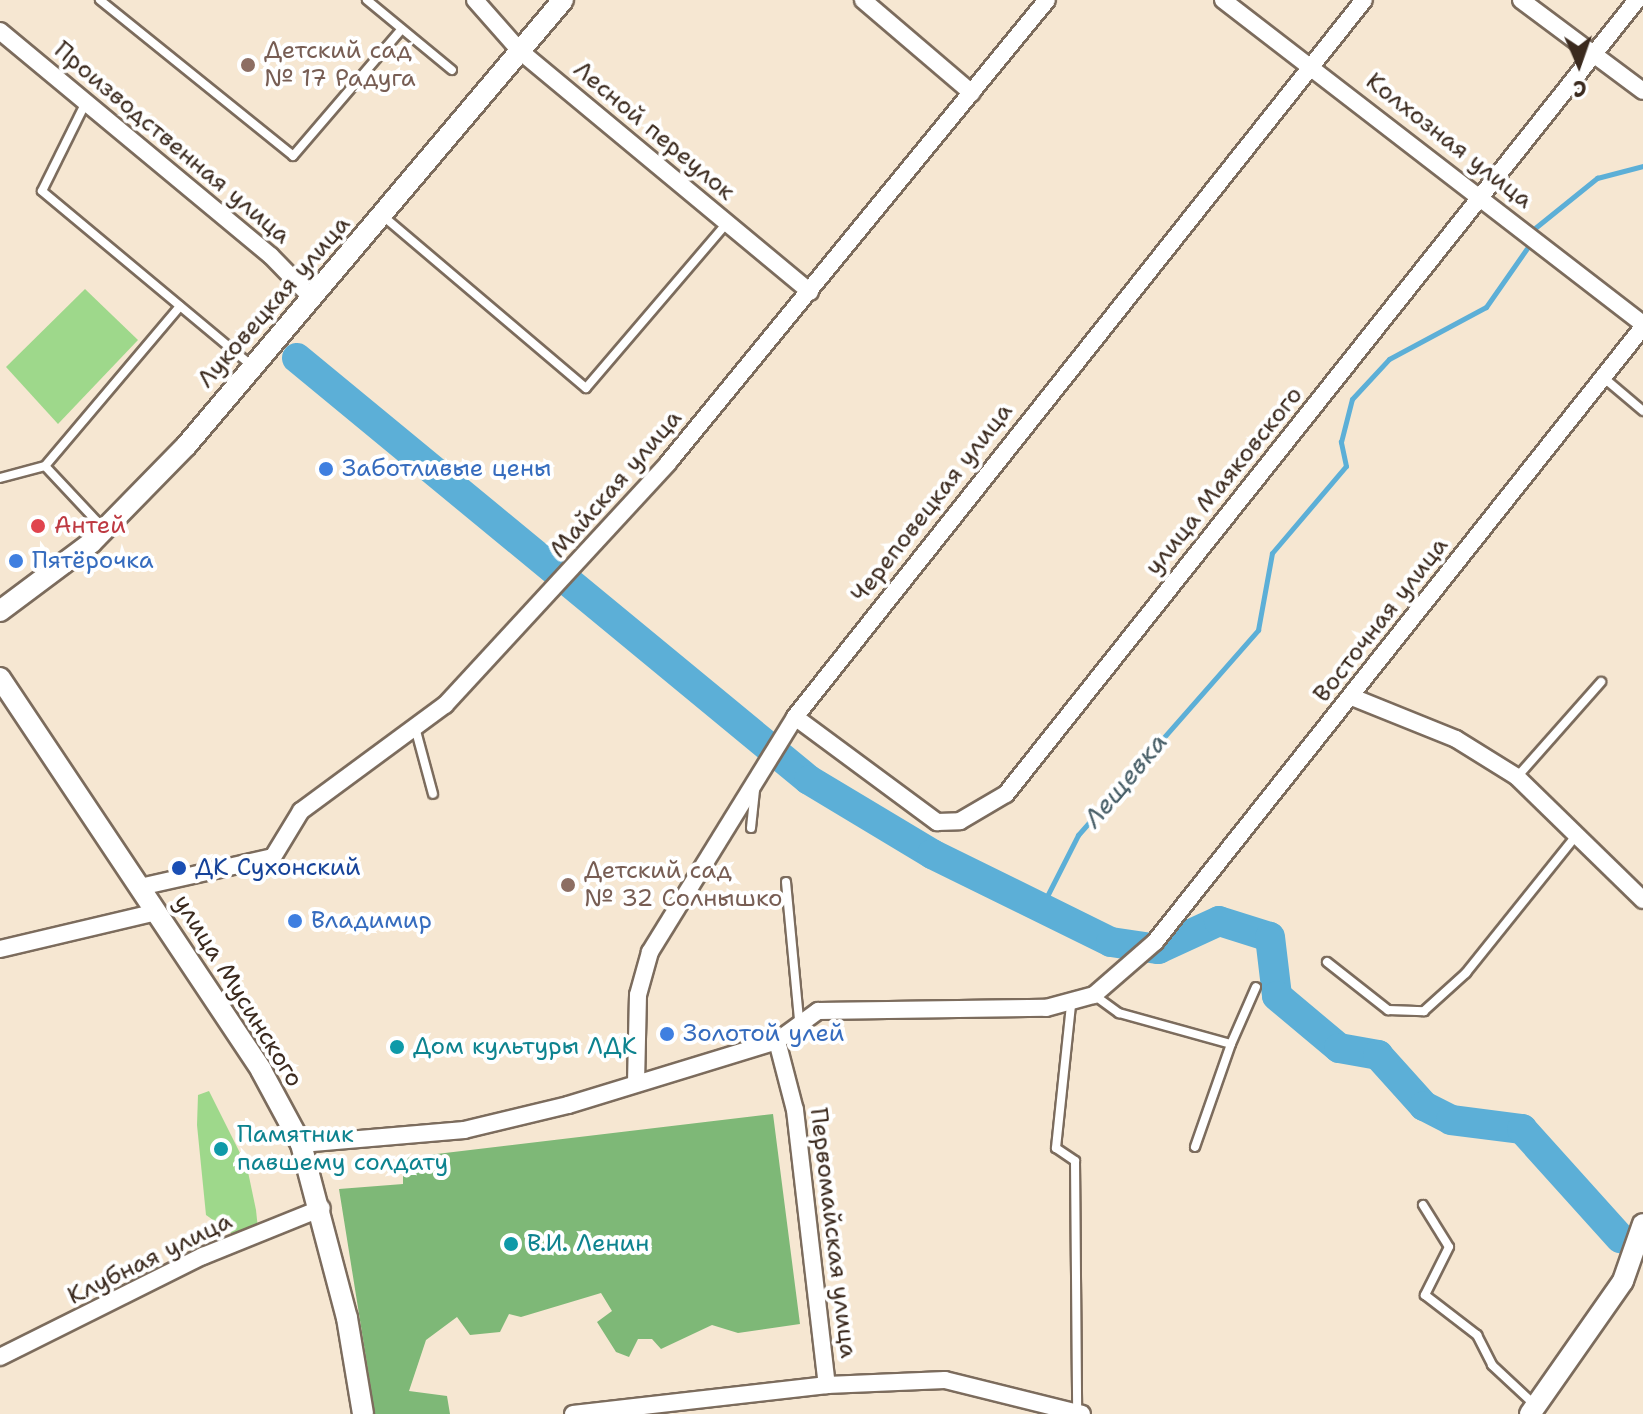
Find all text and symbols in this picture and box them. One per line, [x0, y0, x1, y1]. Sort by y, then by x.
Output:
north arrow [1539, 24, 1619, 104]
street label: Производственная улица [48, 36, 296, 250]
place label: Детский сад № 17 Радуга [264, 37, 416, 93]
street label: Лесной переулок [568, 55, 740, 207]
marker: Детский сад № 17 Радуга [239, 56, 257, 74]
street label: Колхозная улица [1360, 67, 1538, 215]
text: С [1573, 74, 1587, 103]
street label: Луковецкая улица [192, 210, 356, 394]
street label: улица Маяковского [1139, 381, 1309, 581]
street label: Череповецкая улица [845, 398, 1019, 608]
street label: Майская улица [544, 404, 688, 564]
place label: Заботливые цены [342, 455, 552, 483]
marker: Заботливые цены [317, 460, 335, 478]
place label: Антей [54, 512, 126, 540]
marker: Антей [29, 517, 47, 535]
street label: Восточная улица [1308, 532, 1454, 708]
place label: Пятёрочка [32, 547, 154, 575]
marker: Пятёрочка [7, 552, 25, 570]
water label: Лещевка [1077, 726, 1173, 834]
place label: ДК Сухонский [195, 854, 361, 882]
place label: Детский сад № 32 Солнышко [584, 857, 783, 913]
marker: ДК Сухонский [170, 859, 188, 877]
marker: Детский сад № 32 Солнышко [559, 876, 577, 894]
street label: улица Мусинского [167, 890, 309, 1092]
place label: Владимир [311, 907, 432, 935]
marker: Владимир [286, 912, 304, 930]
place label: Золотой улей [683, 1020, 844, 1048]
marker: Золотой улей [658, 1025, 676, 1043]
place label: Дом культуры ЛДК [413, 1033, 637, 1061]
marker: Дом культуры ЛДК [388, 1038, 406, 1056]
street label: Первомайская улица [803, 1106, 863, 1360]
place label: Памятник павшему солдату [237, 1121, 448, 1177]
marker: Памятник павшему солдату [212, 1140, 230, 1158]
street label: Клубная улица [63, 1207, 237, 1311]
place label: В.И. Ленин [527, 1230, 649, 1258]
marker: В.И. Ленин [502, 1235, 520, 1253]

